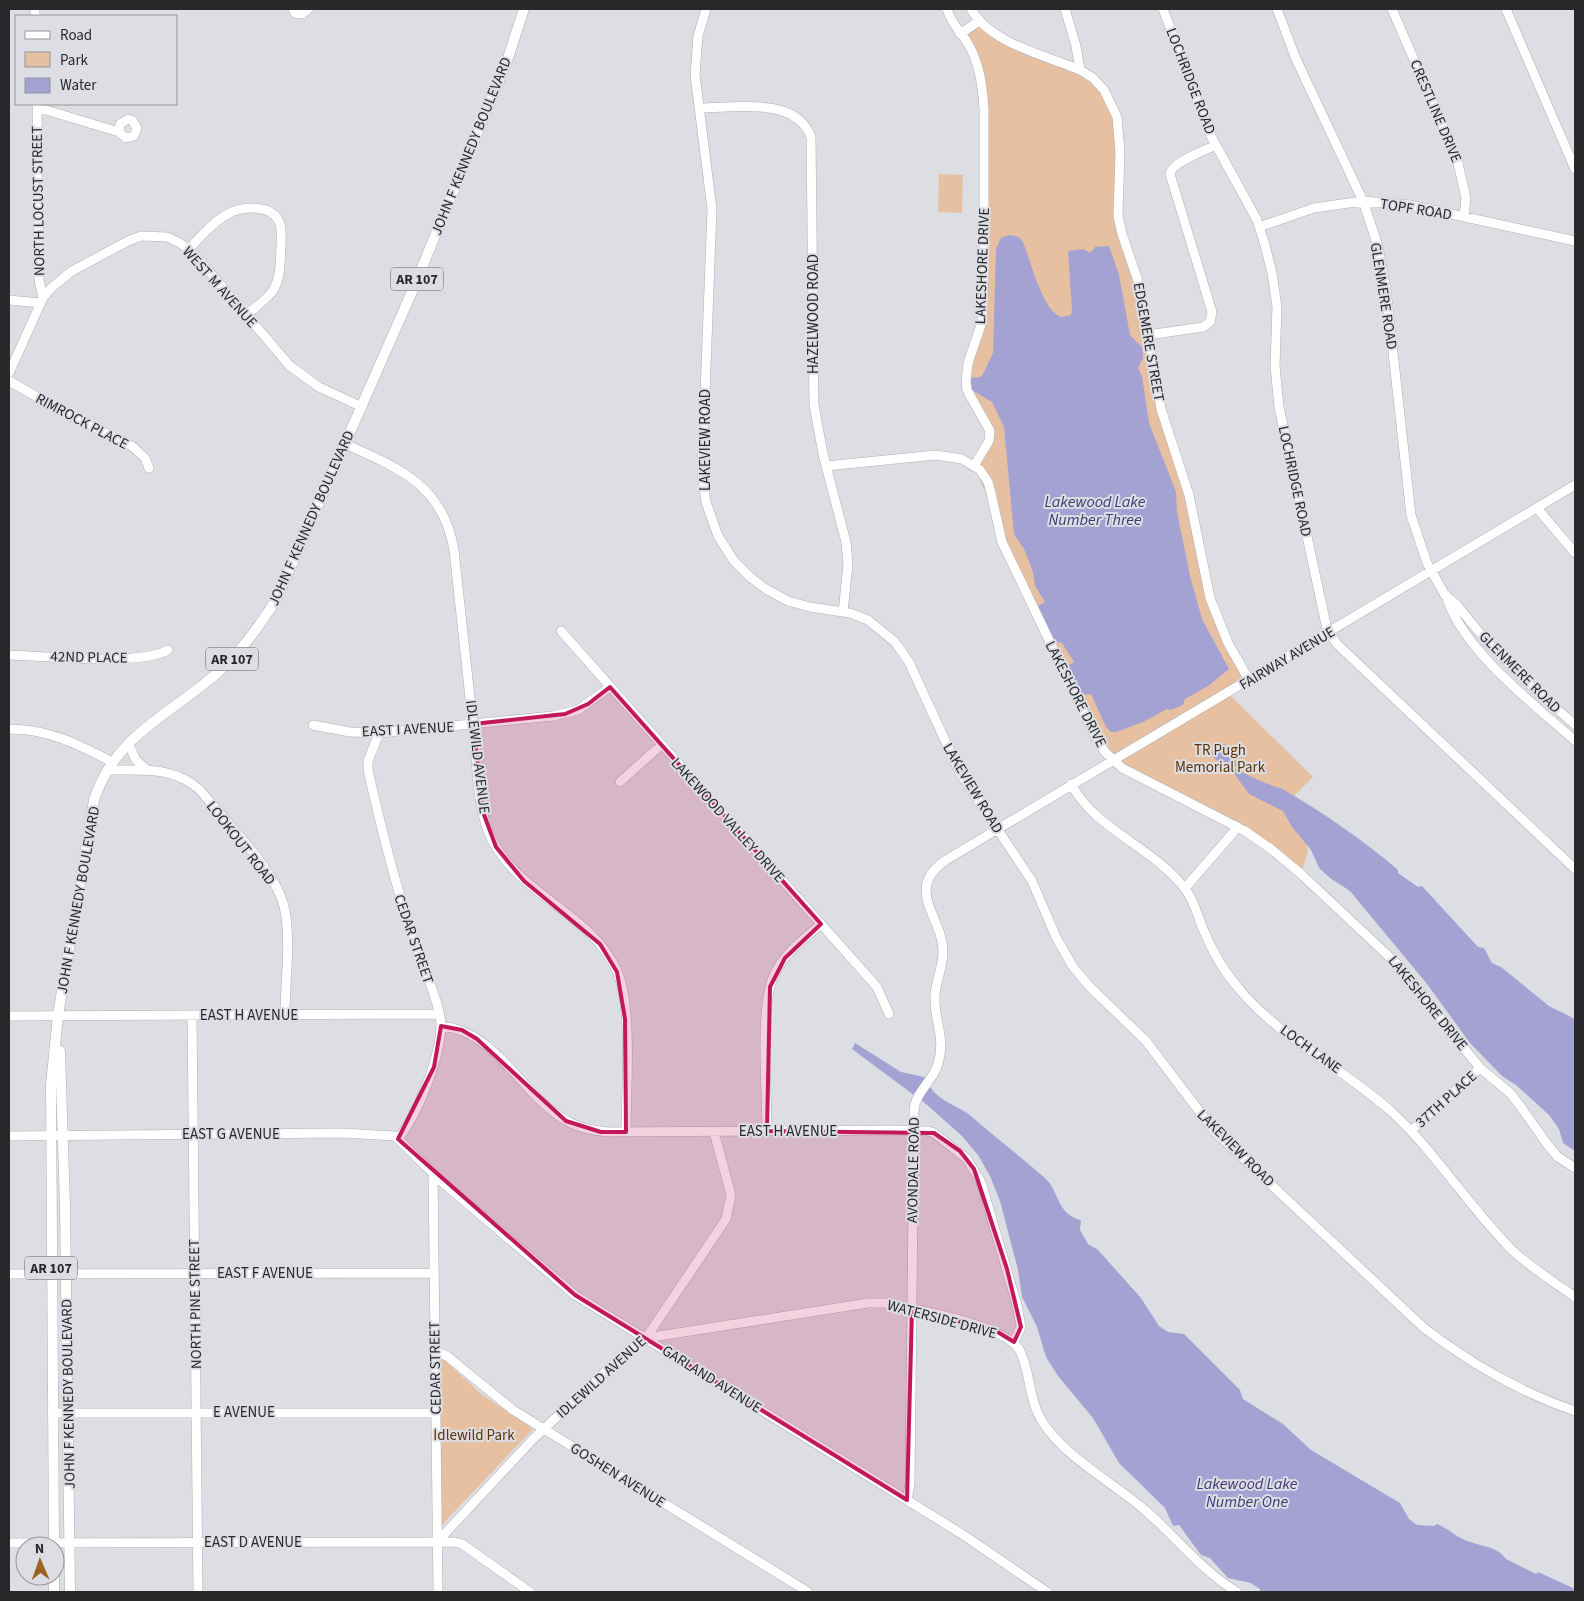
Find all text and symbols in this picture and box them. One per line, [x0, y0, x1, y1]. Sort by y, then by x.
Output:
legend [15, 15, 178, 105]
text: Road [60, 25, 92, 46]
street label: LOCHRIDGE ROAD [1161, 25, 1221, 138]
text: Park [60, 50, 89, 71]
street label: JOHN F KENNEDY BOULEVARD [426, 54, 517, 238]
street label: CRESTLINE DRIVE [1404, 56, 1467, 166]
text: Water [60, 75, 97, 96]
street label: NORTH LOCUST STREET [27, 126, 50, 276]
street label: TOPF ROAD [1379, 193, 1453, 226]
street label: LAKESHORE DRIVE [970, 207, 995, 325]
street label: GLENMERE ROAD [1365, 241, 1402, 351]
street label: WEST M AVENUE [177, 242, 262, 333]
street label: HAZELWOOD ROAD [803, 254, 824, 374]
road number: AR 107 [391, 268, 443, 290]
street label: EDGEMERE STREET [1128, 281, 1169, 403]
street label: RIMROCK PLACE [32, 388, 132, 455]
street label: LAKEVIEW ROAD [695, 389, 716, 491]
street label: LOCHRIDGE ROAD [1273, 424, 1317, 538]
street label: JOHN F KENNEDY BOULEVARD [263, 427, 360, 609]
water label: Lakewood Lake Number Three [1045, 491, 1146, 531]
street label: FAIRWAY AVENUE [1235, 621, 1339, 695]
street label: GLENMERE ROAD [1474, 627, 1565, 718]
street label: LAKESHORE DRIVE [1040, 638, 1111, 751]
street label: 42ND PLACE [50, 646, 128, 669]
road number: AR 107 [206, 648, 258, 671]
street label: IDLEWILD AVENUE [460, 699, 495, 815]
street label: EAST I AVENUE [361, 717, 455, 742]
street label: LAKEVIEW ROAD [937, 739, 1008, 837]
park label: TR Pugh Memorial Park [1175, 740, 1266, 778]
street label: LAKEWOOD VALLEY DRIVE [666, 753, 790, 887]
street label: LOOKOUT ROAD [201, 797, 280, 890]
street label: JOHN F KENNEDY BOULEVARD [52, 805, 105, 996]
street label: CEDAR STREET [388, 892, 439, 987]
street label: LAKESHORE DRIVE [1383, 951, 1473, 1055]
street label: EAST H AVENUE [200, 1005, 298, 1026]
street label: LOCH LANE [1276, 1020, 1346, 1079]
street label: 37TH PLACE [1411, 1066, 1482, 1133]
street label: LAKEVIEW ROAD [1192, 1105, 1279, 1192]
street label: AVONDALE ROAD [902, 1117, 925, 1223]
street label: EAST H AVENUE [739, 1121, 837, 1142]
street label: EAST G AVENUE [182, 1124, 280, 1145]
street label: NORTH PINE STREET [184, 1239, 207, 1369]
road number: AR 107 [25, 1256, 77, 1280]
street label: EAST F AVENUE [217, 1263, 313, 1284]
street label: WATERSIDE DRIVE [885, 1295, 999, 1344]
street label: JOHN F KENNEDY BOULEVARD [56, 1299, 81, 1489]
street label: CEDAR STREET [424, 1321, 447, 1415]
street label: IDLEWILD AVENUE [552, 1331, 651, 1423]
street label: GARLAND AVENUE [658, 1340, 766, 1419]
street label: E AVENUE [213, 1402, 275, 1423]
park label: Idlewild Park [433, 1425, 515, 1446]
street label: GOSHEN AVENUE [566, 1438, 669, 1513]
water label: Lakewood Lake Number One [1197, 1473, 1298, 1513]
street label: EAST D AVENUE [204, 1532, 302, 1553]
north arrow [15, 1536, 65, 1586]
text: N [35, 1539, 45, 1559]

